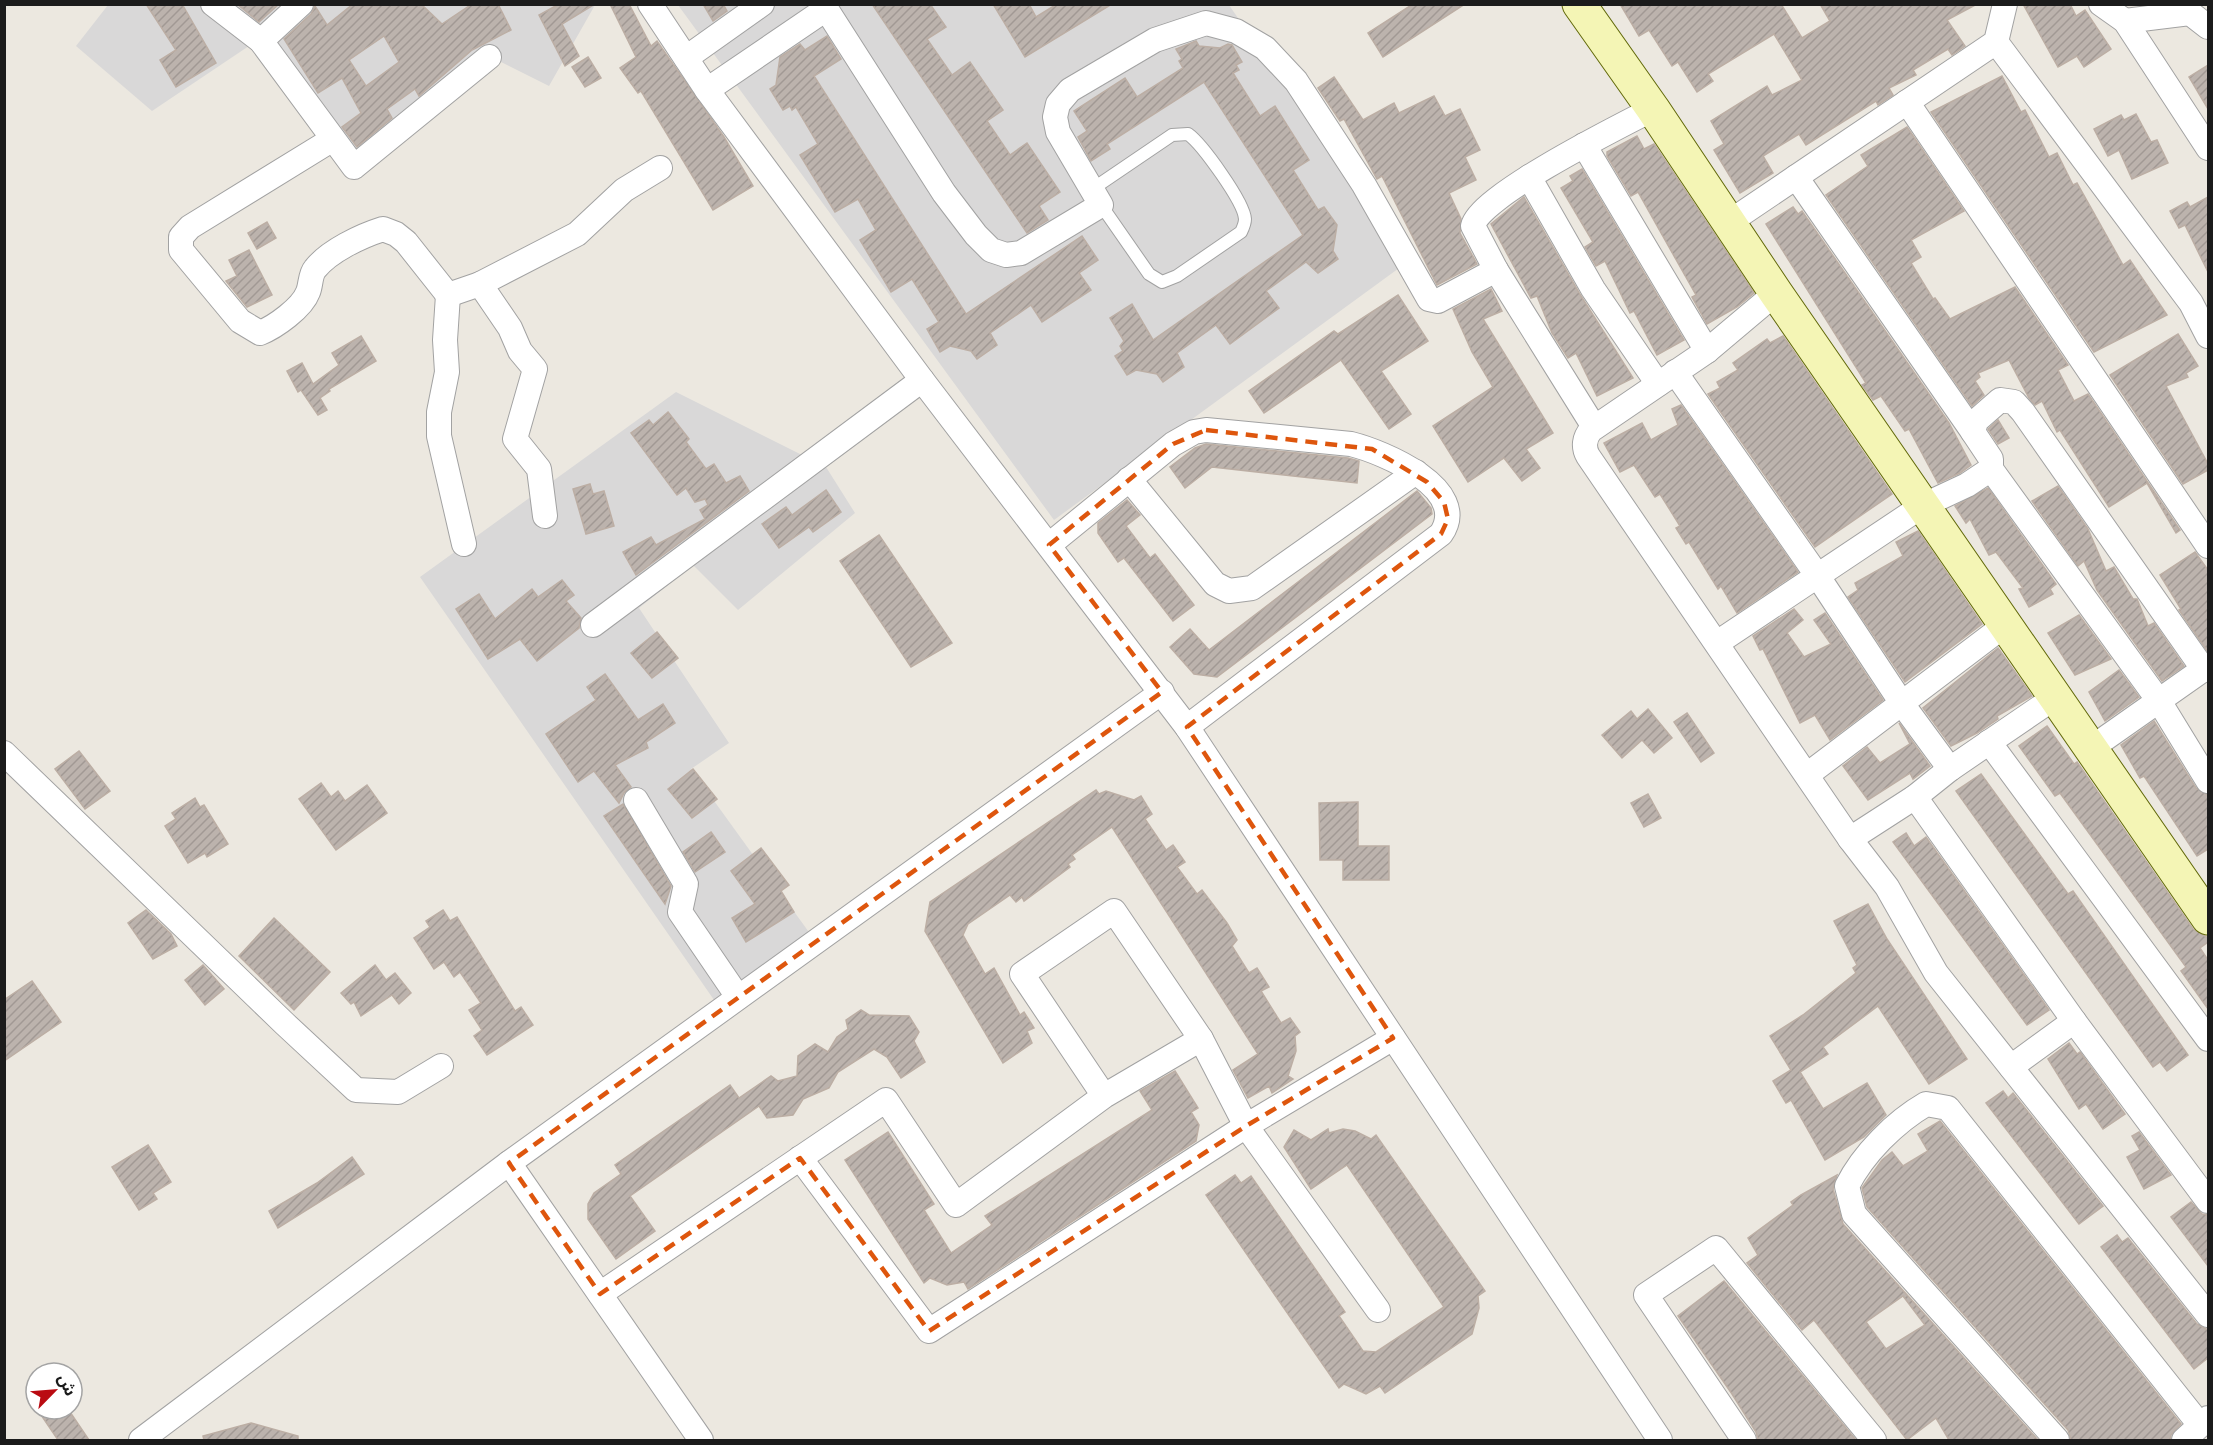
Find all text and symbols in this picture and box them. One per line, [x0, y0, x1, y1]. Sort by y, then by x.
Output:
north arrow [24, 1361, 84, 1421]
text: ش [54, 1371, 80, 1399]

